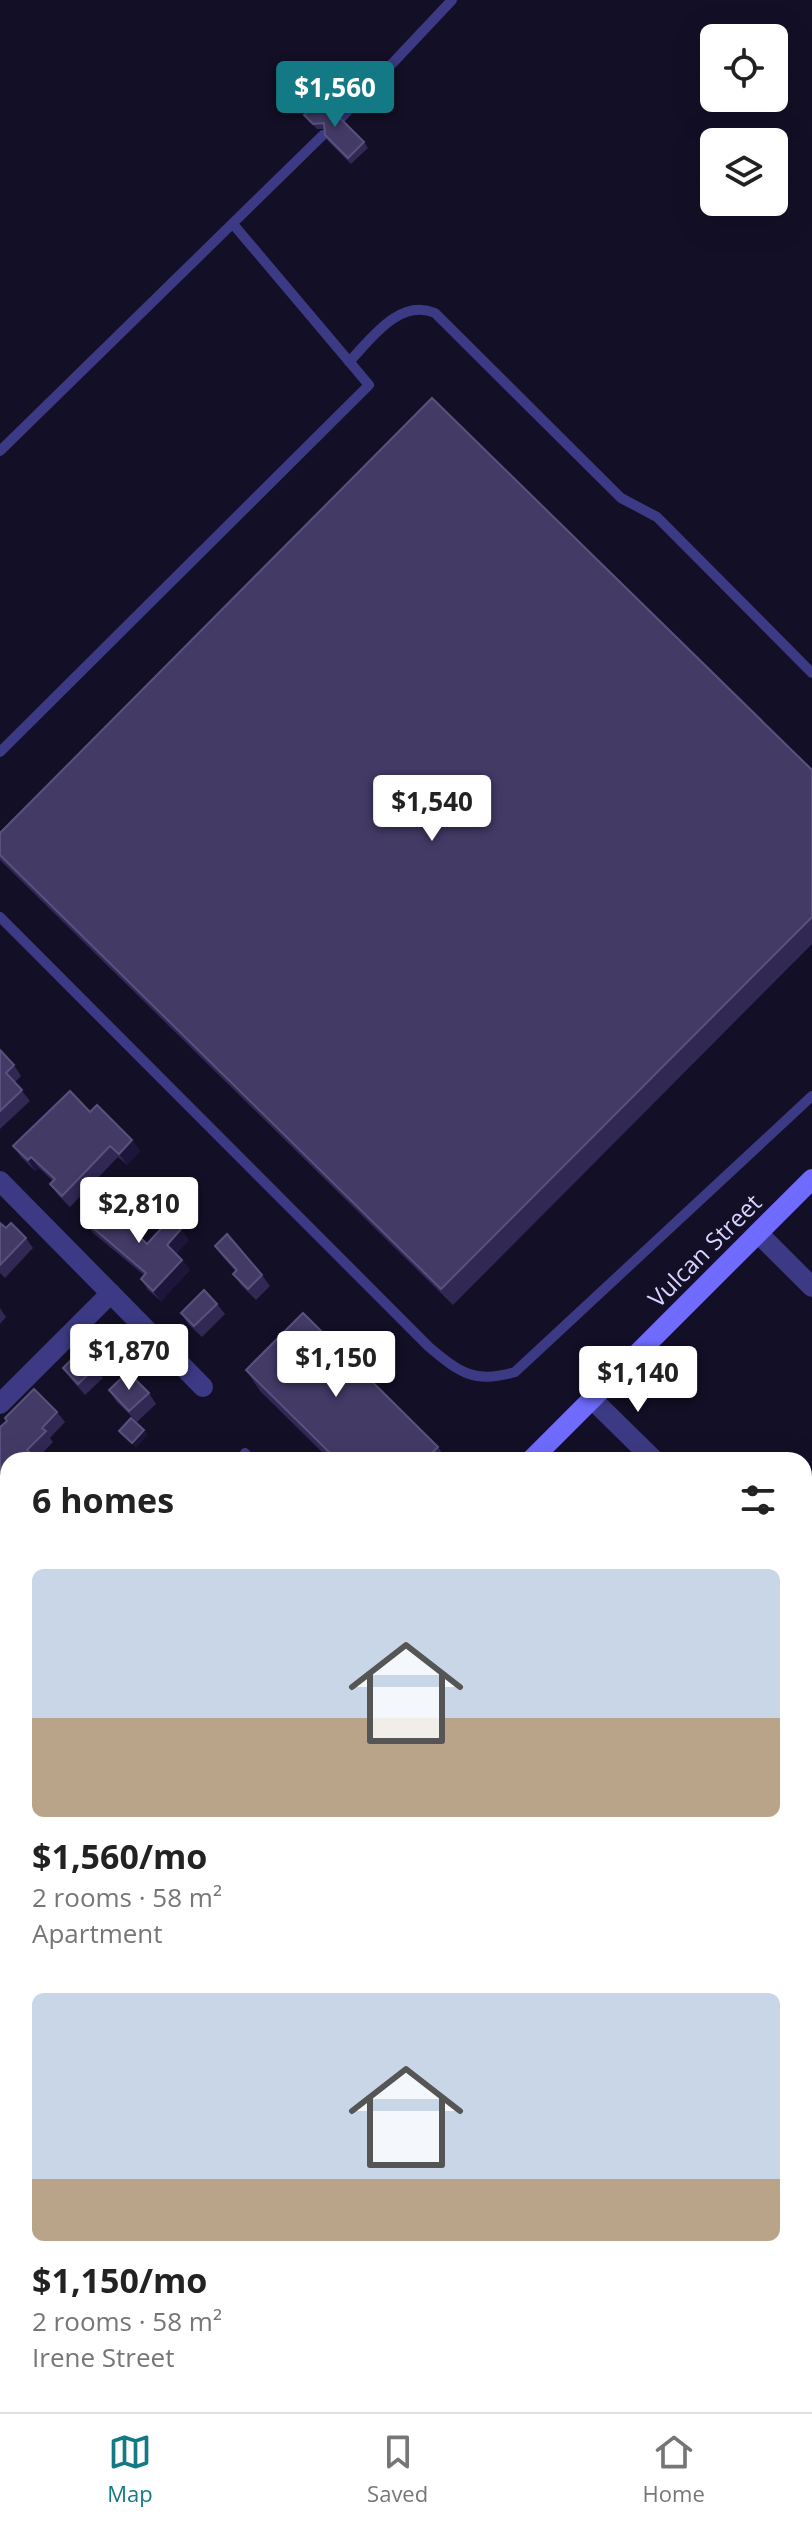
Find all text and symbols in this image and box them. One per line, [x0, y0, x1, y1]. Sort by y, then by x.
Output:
map controls [700, 24, 788, 216]
button: locate [700, 24, 788, 112]
pin: $1,560 [270, 61, 400, 129]
text: $1,560 [294, 69, 376, 105]
button: layers [700, 128, 788, 216]
pin: $1,540 [367, 775, 497, 843]
text: $1,540 [391, 783, 473, 819]
pin: $2,810 [74, 1177, 204, 1245]
text: $2,810 [98, 1185, 180, 1221]
street label: Vulcan Street [640, 1186, 768, 1314]
pin: $1,870 [64, 1324, 194, 1392]
pin: $1,150 [271, 1331, 401, 1399]
text: $1,870 [88, 1332, 170, 1368]
text: $1,150 [295, 1339, 377, 1375]
pin: $1,140 [573, 1346, 703, 1414]
text: $1,140 [597, 1354, 679, 1390]
text: 6 homes [32, 1477, 174, 1523]
icon: filters [736, 1478, 780, 1522]
icon: home [334, 1621, 478, 1765]
text: $1,560/mo [32, 1833, 207, 1879]
text: 2 rooms · 58 m² [32, 1879, 222, 1915]
text: Apartment [32, 1915, 163, 1951]
icon: home [334, 2045, 478, 2189]
text: $1,150/mo [32, 2257, 207, 2303]
text: 2 rooms · 58 m² [32, 2303, 222, 2339]
text: Irene Street [32, 2339, 174, 2375]
tab: Map [107, 2430, 153, 2508]
tab: Saved [367, 2430, 428, 2508]
tab: Home [643, 2430, 705, 2508]

